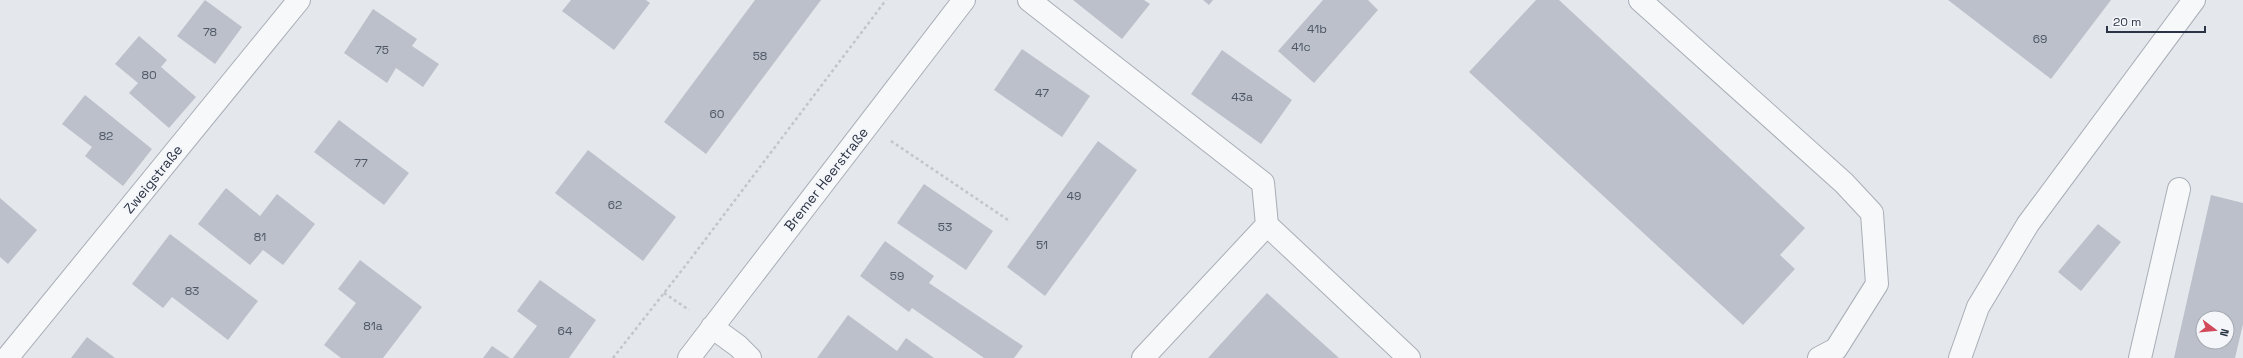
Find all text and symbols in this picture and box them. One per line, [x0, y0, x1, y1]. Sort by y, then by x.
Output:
scale bar [2107, 8, 2205, 34]
text: 20 m [2113, 14, 2141, 30]
house number: 41b [1307, 21, 1327, 37]
house number: 78 [203, 24, 217, 40]
house number: 69 [2033, 31, 2047, 47]
house number: 41c [1291, 39, 1311, 55]
house number: 75 [375, 42, 389, 58]
house number: 58 [753, 48, 767, 64]
house number: 80 [141, 67, 157, 83]
house number: 47 [1035, 85, 1049, 101]
house number: 43a [1231, 89, 1253, 105]
house number: 60 [709, 106, 725, 122]
street label: Bremer Heerstraße [780, 124, 872, 234]
house number: 82 [99, 128, 113, 144]
street label: Zweigstraße [120, 141, 186, 217]
house number: 77 [354, 155, 368, 171]
house number: 49 [1067, 188, 1081, 204]
house number: 62 [608, 197, 622, 213]
house number: 53 [938, 219, 952, 235]
house number: 81 [254, 229, 266, 245]
house number: 51 [1036, 237, 1048, 253]
house number: 59 [890, 268, 904, 284]
house number: 83 [185, 283, 199, 299]
north arrow [2195, 310, 2235, 350]
house number: 81a [363, 318, 383, 334]
house number: 64 [558, 323, 573, 339]
text: N [2217, 327, 2232, 338]

